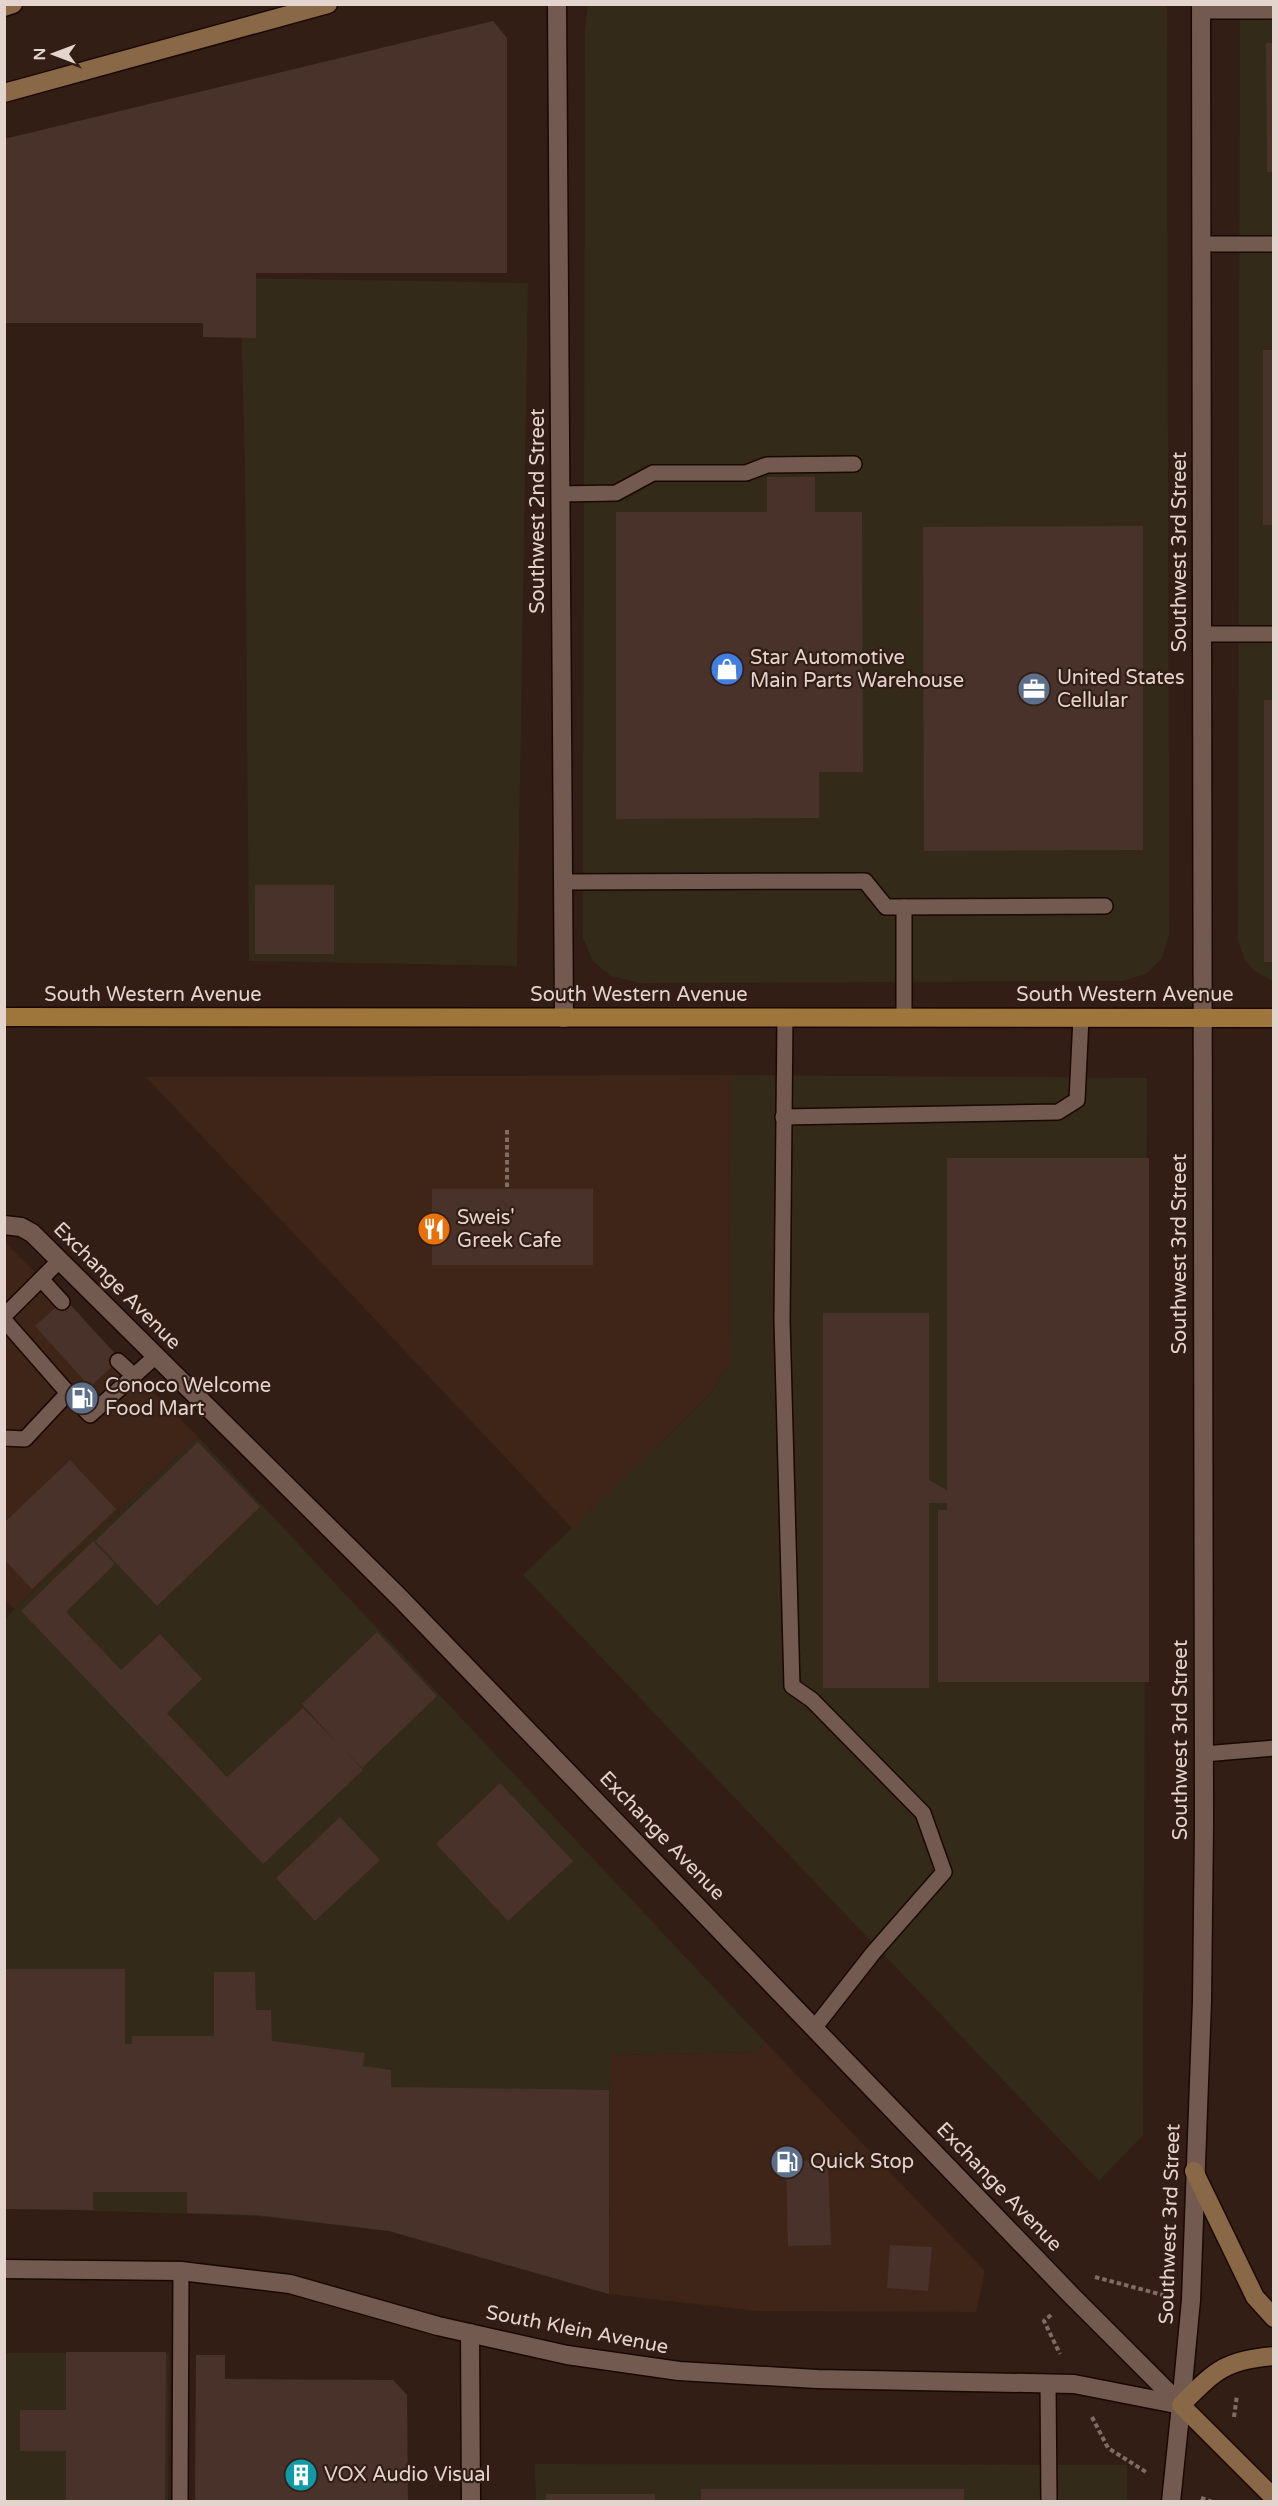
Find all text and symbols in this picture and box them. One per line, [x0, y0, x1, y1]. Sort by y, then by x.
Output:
north arrow [24, 24, 84, 84]
text: N [30, 48, 50, 60]
street label: Southwest 2nd Street [526, 408, 550, 614]
street label: Southwest 3rd Street [1168, 451, 1192, 652]
place label: Star Automotive Main Parts Warehouse [750, 646, 964, 693]
shop icon: Star Automotive Main Parts Warehouse [709, 651, 745, 687]
place label: United States Cellular [1057, 666, 1185, 713]
office icon: United States Cellular [1016, 671, 1052, 707]
street label: South Western Avenue [44, 983, 262, 1007]
street label: South Western Avenue [530, 983, 748, 1007]
street label: South Western Avenue [1016, 983, 1234, 1007]
street label: Southwest 3rd Street [1168, 1153, 1192, 1354]
place label: Sweis' Greek Cafe [457, 1206, 562, 1253]
restaurant icon: Sweis' Greek Cafe [416, 1211, 452, 1247]
street label: Exchange Avenue [48, 1217, 186, 1355]
place label: Conoco Welcome Food Mart [105, 1374, 271, 1421]
fuel station icon: Conoco Welcome Food Mart [64, 1380, 100, 1416]
street label: Southwest 3rd Street [1169, 1639, 1193, 1840]
street label: Exchange Avenue [594, 1766, 730, 1906]
street label: Exchange Avenue [931, 2117, 1067, 2257]
street label: Southwest 3rd Street [1155, 2123, 1186, 2325]
fuel station icon: Quick Stop [769, 2144, 805, 2180]
place label: Quick Stop [810, 2150, 914, 2174]
street label: South Klein Avenue [484, 2301, 670, 2359]
building icon: VOX Audio Visual [283, 2457, 319, 2493]
place label: VOX Audio Visual [324, 2463, 490, 2487]

